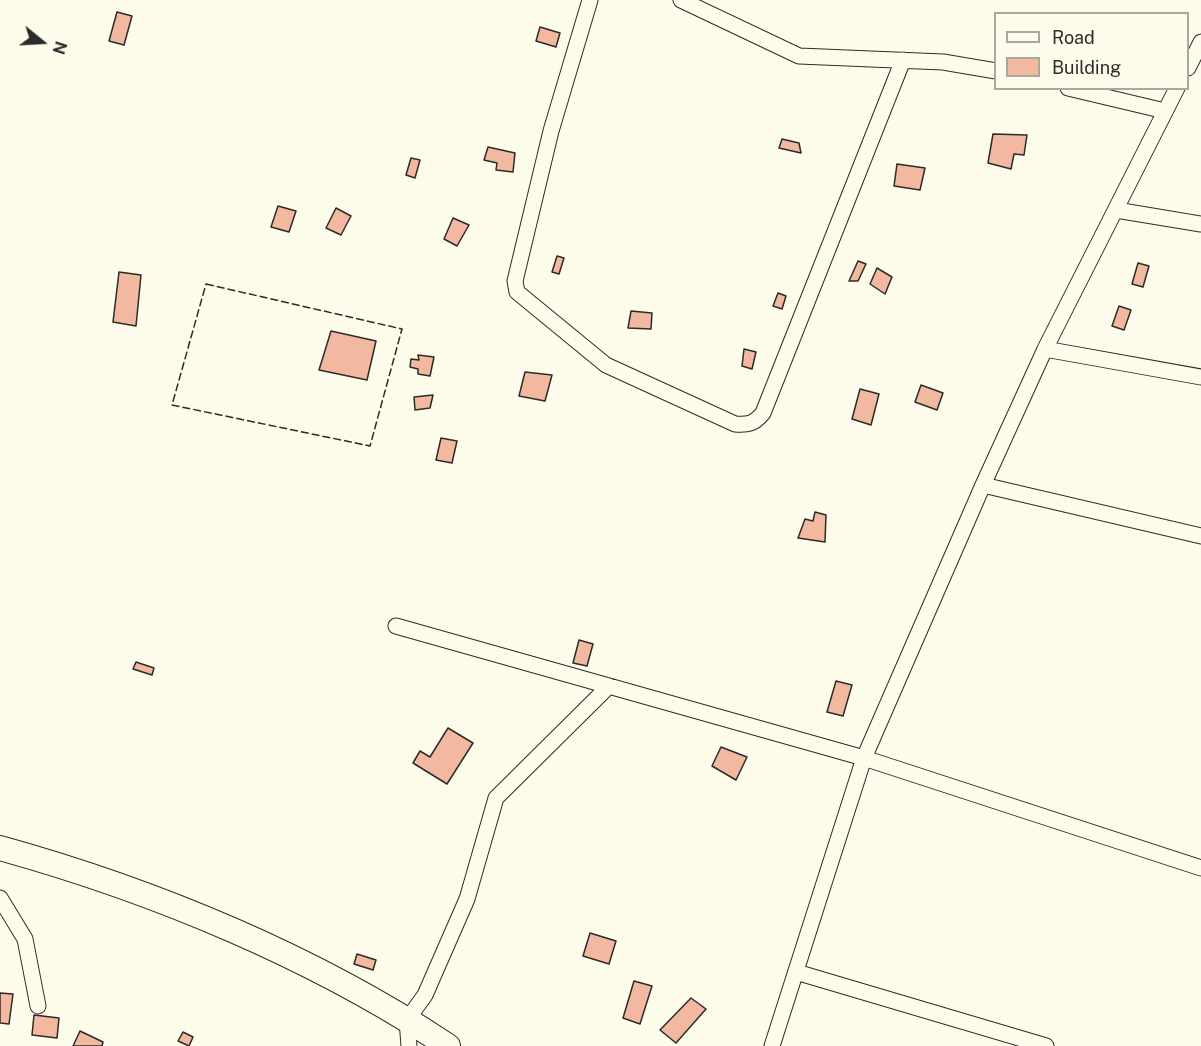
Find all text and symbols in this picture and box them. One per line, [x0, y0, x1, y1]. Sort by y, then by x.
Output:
north arrow [12, 12, 72, 72]
legend [994, 12, 1189, 90]
text: Road [1052, 27, 1095, 48]
text: N [49, 39, 71, 57]
text: Building [1052, 57, 1121, 78]

